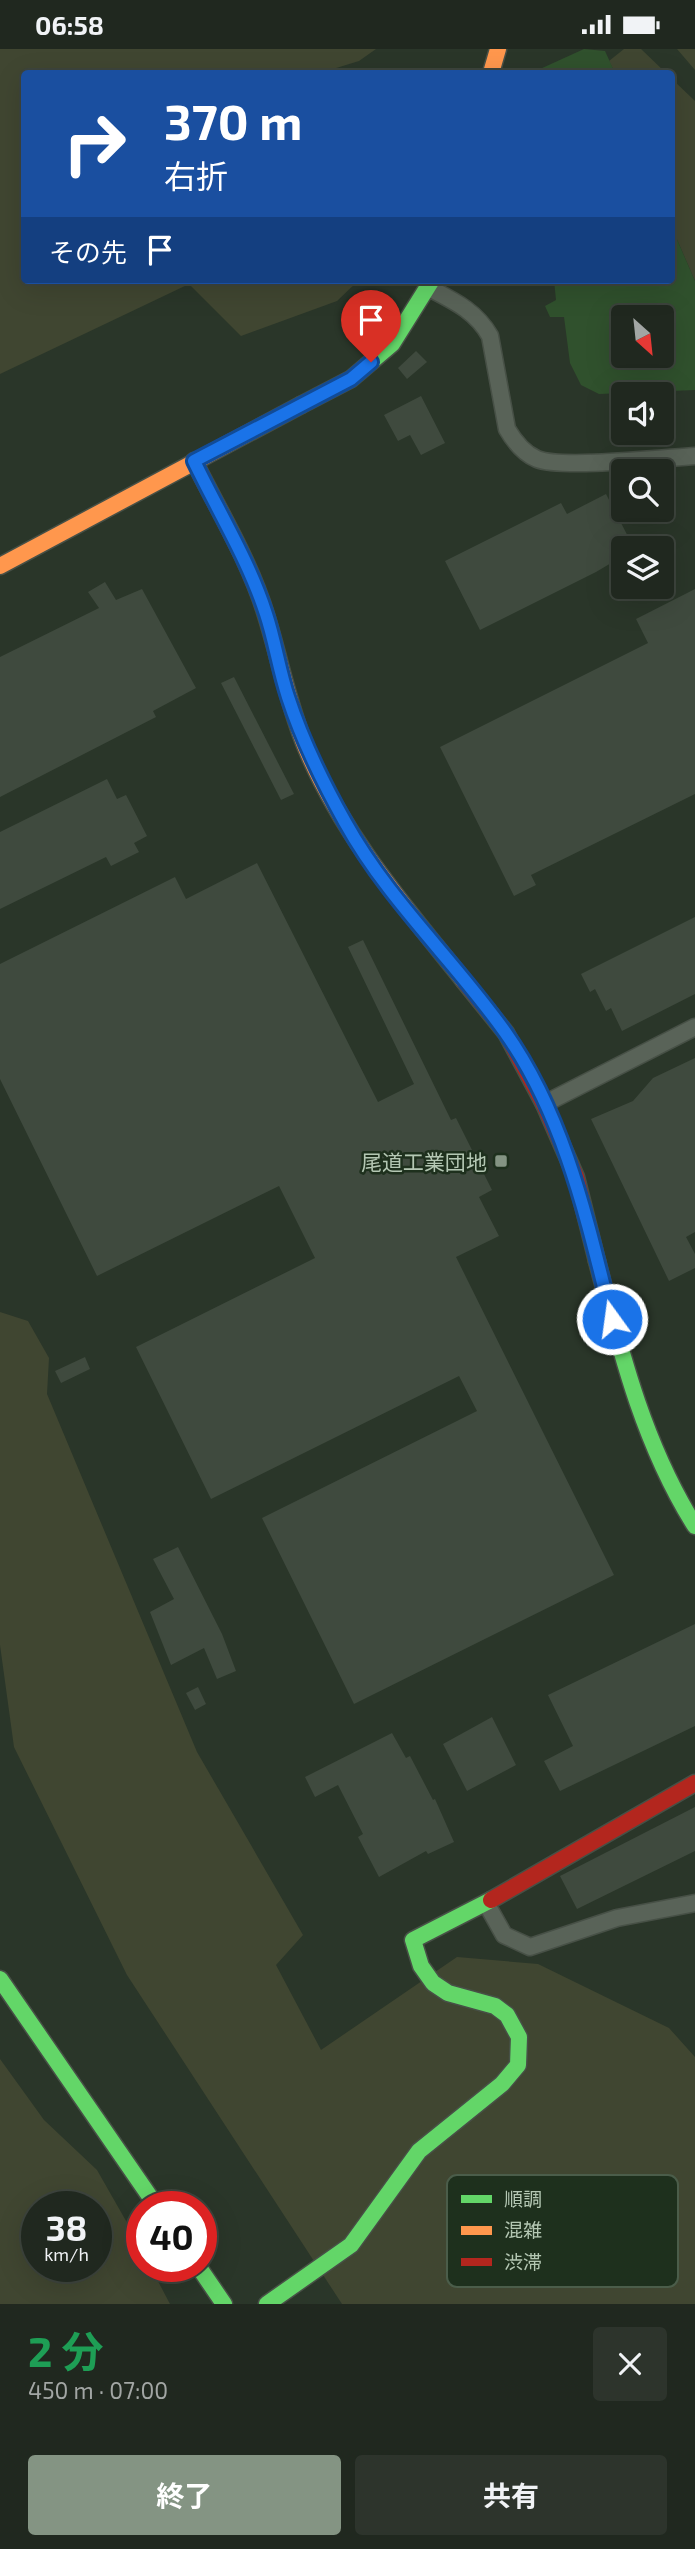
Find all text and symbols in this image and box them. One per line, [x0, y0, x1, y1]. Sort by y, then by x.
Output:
text: 06:58 [35, 9, 104, 40]
text: 370 m [164, 91, 302, 150]
icon: right [49, 98, 140, 189]
text: 右折 [164, 156, 228, 194]
icon: arrive [141, 231, 179, 269]
text: その先 [49, 236, 127, 267]
pin [341, 290, 401, 362]
icon: arrive [352, 301, 390, 339]
north arrow [611, 305, 674, 367]
map controls [611, 305, 674, 599]
button: sound [611, 382, 674, 445]
button: search [611, 459, 674, 522]
button: layers [611, 536, 674, 599]
place label: 尾道工業団地 [361, 1149, 487, 1174]
marker: 尾道工業団地 [493, 1153, 509, 1169]
position arrow [575, 1282, 649, 1356]
legend [447, 2175, 678, 2287]
text: 順調 [504, 2187, 542, 2210]
speed limit sign: 40 [126, 2191, 217, 2282]
text: 38 [46, 2206, 87, 2248]
text: 混雑 [504, 2218, 542, 2241]
text: km/h [44, 2243, 89, 2265]
text: 渋滞 [504, 2250, 542, 2273]
text: 2 分 [28, 2325, 103, 2375]
button: close [593, 2327, 667, 2401]
text: 450 m · 07:00 [28, 2376, 168, 2404]
button: 終了 [28, 2455, 341, 2535]
button: 共有 [355, 2455, 667, 2535]

